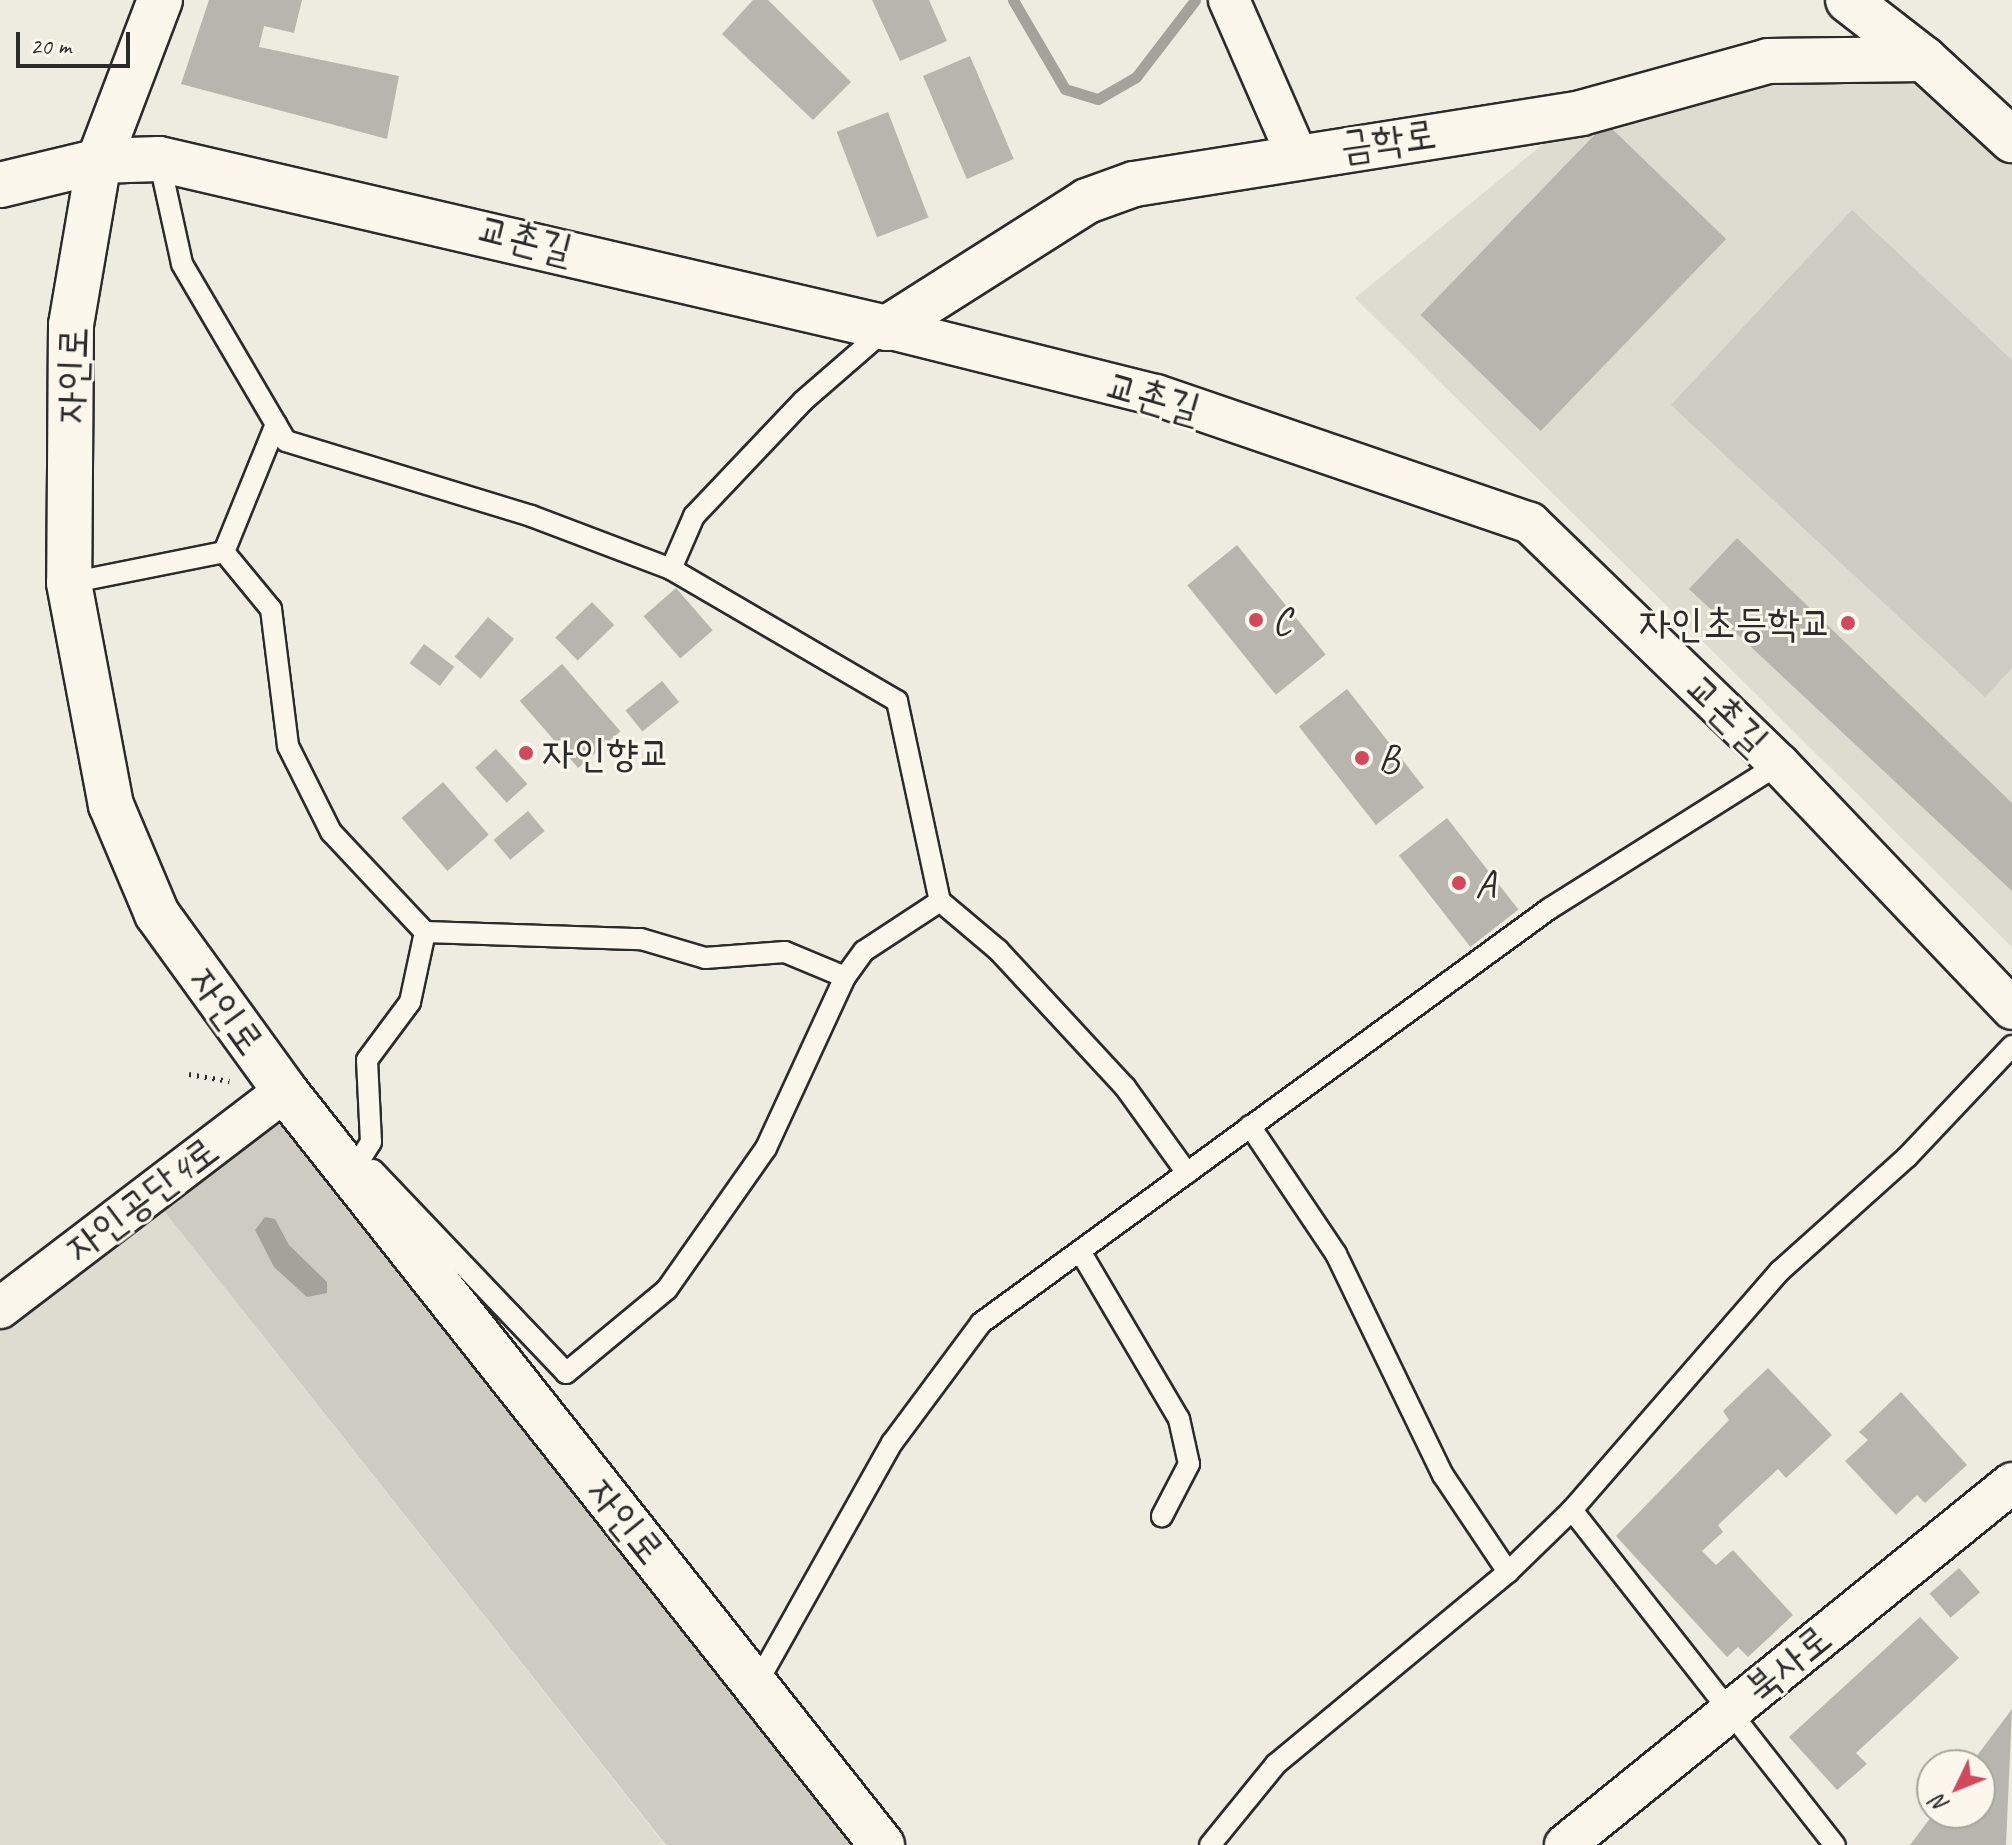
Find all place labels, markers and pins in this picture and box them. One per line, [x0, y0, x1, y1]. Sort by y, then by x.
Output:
place label: C [1272, 596, 1291, 644]
place label: 자인초등학교 [1639, 599, 1832, 647]
marker: C [1247, 611, 1265, 629]
marker: 자인초등학교 [1839, 614, 1857, 632]
place label: 자인향교 [542, 729, 671, 777]
place label: B [1378, 734, 1399, 782]
marker: 자인향교 [517, 744, 535, 762]
marker: B [1353, 749, 1371, 767]
place label: A [1475, 859, 1495, 907]
marker: A [1450, 874, 1468, 892]

